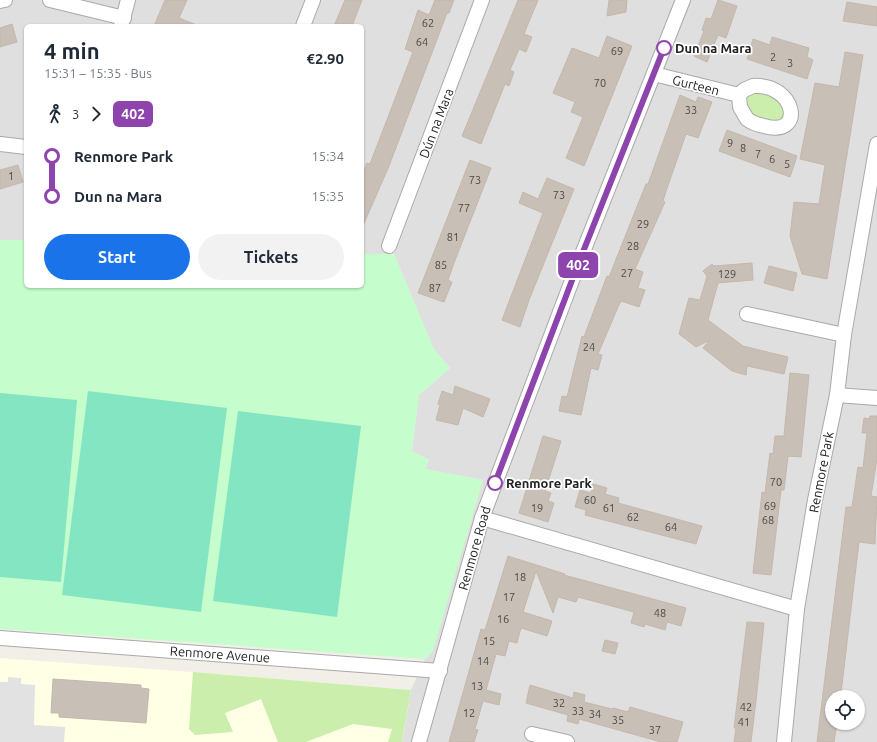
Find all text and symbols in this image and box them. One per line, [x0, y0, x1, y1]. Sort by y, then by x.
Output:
house number: 62 [422, 17, 434, 29]
house number: 64 [416, 36, 428, 48]
text: 4 min [44, 38, 100, 63]
marker: Dun na Mara [656, 40, 672, 56]
place label: Dun na Mara [675, 41, 751, 55]
house number: 69 [611, 45, 623, 57]
text: €2.90 [306, 50, 344, 67]
house number: 2 [770, 51, 776, 63]
house number: 3 [787, 57, 793, 69]
text: 15:31 – 15:35 · Bus [44, 66, 152, 80]
street label: Gurteen [671, 72, 721, 98]
house number: 70 [594, 77, 606, 89]
street label: Dún na Mara [416, 86, 456, 160]
icon: walk [44, 103, 66, 125]
icon: forward [85, 103, 107, 125]
house number: 33 [685, 104, 697, 116]
text: 402 [121, 106, 145, 122]
text: 3 [72, 107, 79, 121]
house number: 9 [727, 137, 733, 149]
house number: 8 [740, 142, 746, 154]
text: Renmore Park [74, 148, 173, 165]
house number: 7 [755, 148, 761, 160]
text: 15:34 [311, 149, 344, 163]
house number: 6 [769, 153, 775, 165]
house number: 5 [784, 158, 790, 170]
house number: 1 [8, 170, 14, 182]
house number: 73 [469, 174, 481, 186]
text: Dun na Mara [74, 188, 162, 205]
text: 15:35 [311, 189, 344, 203]
house number: 73 [553, 189, 565, 201]
house number: 77 [458, 202, 470, 214]
house number: 29 [637, 218, 649, 230]
house number: 81 [447, 231, 459, 243]
button: Start [44, 234, 190, 280]
button: Tickets [198, 234, 344, 280]
house number: 28 [627, 240, 639, 252]
line badge: 402 [555, 252, 601, 278]
text: 402 [566, 257, 590, 273]
house number: 85 [435, 259, 447, 271]
house number: 27 [621, 267, 633, 279]
house number: 129 [718, 268, 736, 280]
house number: 87 [429, 282, 441, 294]
house number: 24 [583, 341, 595, 353]
street label: Renmore Park [806, 430, 836, 514]
marker: Renmore Park [487, 475, 503, 491]
place label: Renmore Park [506, 476, 593, 490]
house number: 70 [770, 476, 782, 488]
house number: 60 [584, 494, 596, 506]
house number: 69 [764, 500, 776, 512]
house number: 19 [531, 502, 543, 514]
house number: 61 [603, 502, 615, 514]
street label: Renmore Road [455, 504, 493, 592]
house number: 62 [627, 511, 639, 523]
house number: 68 [762, 514, 774, 526]
house number: 64 [665, 521, 677, 533]
house number: 18 [514, 571, 526, 583]
house number: 17 [503, 591, 515, 603]
house number: 48 [654, 607, 666, 619]
house number: 16 [497, 613, 509, 625]
house number: 15 [483, 635, 495, 647]
street label: Renmore Avenue [169, 644, 271, 664]
house number: 14 [477, 655, 489, 667]
house number: 13 [471, 680, 483, 692]
map controls [825, 690, 865, 730]
button: locate [825, 690, 865, 730]
house number: 32 [553, 697, 565, 709]
house number: 42 [740, 701, 752, 713]
house number: 33 [572, 705, 584, 717]
house number: 12 [463, 707, 475, 719]
house number: 34 [589, 708, 601, 720]
house number: 35 [612, 714, 624, 726]
house number: 41 [738, 716, 750, 728]
house number: 37 [649, 724, 661, 736]

